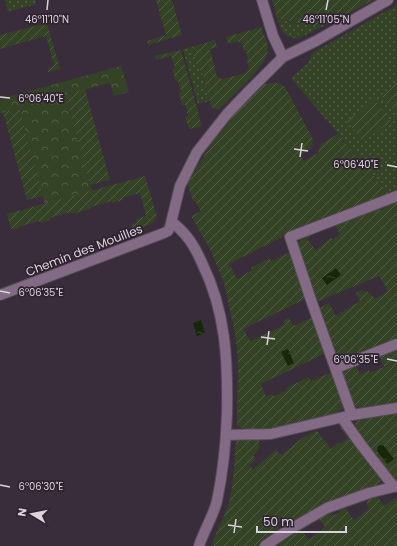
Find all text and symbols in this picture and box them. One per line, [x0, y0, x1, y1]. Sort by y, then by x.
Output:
text: 46°11'10"N [25, 12, 69, 27]
text: 46°11'05"N [302, 12, 350, 27]
text: 6°06'40"E [18, 91, 64, 106]
text: 6°06'40"E [333, 157, 379, 172]
street label: Chemin des Mouilles [23, 220, 145, 280]
text: 6°06'35"E [19, 285, 63, 300]
text: 6°06'35"E [334, 352, 378, 367]
text: 6°06'30"E [19, 479, 63, 494]
north arrow [12, 494, 52, 534]
text: N [14, 507, 31, 518]
scale bar [257, 508, 346, 534]
text: 50 m [263, 513, 294, 530]

